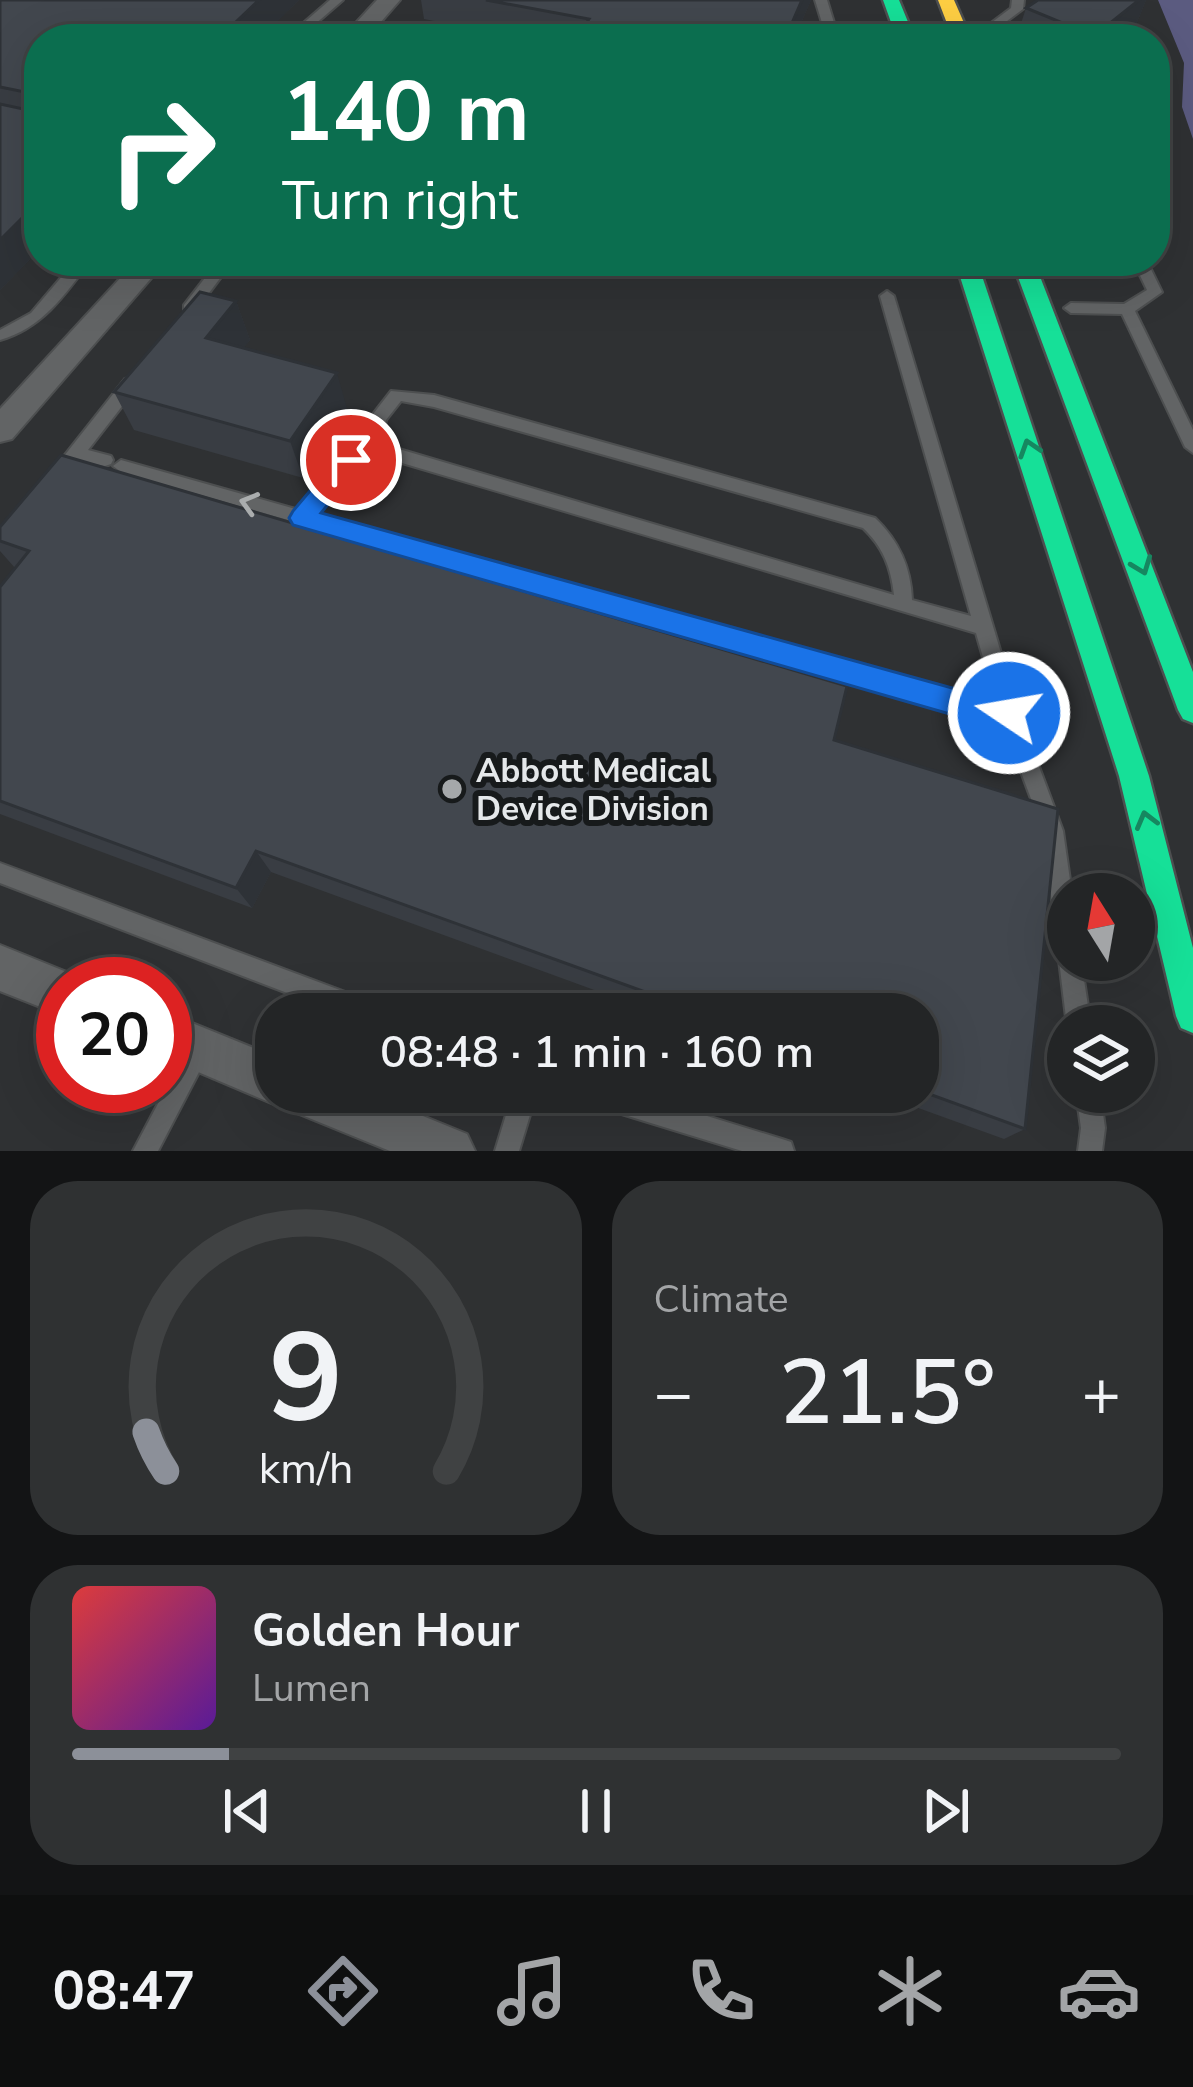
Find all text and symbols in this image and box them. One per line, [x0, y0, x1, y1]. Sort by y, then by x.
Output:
text: 140 m [282, 55, 530, 170]
icon: right [84, 72, 240, 228]
text: Turn right [282, 164, 518, 238]
pin [300, 409, 402, 511]
icon: arrive [318, 427, 384, 493]
one-way arrow [1019, 438, 1044, 459]
one-way arrow [239, 492, 260, 517]
one-way arrow [1127, 554, 1152, 575]
position arrow [946, 650, 1072, 776]
place label: Abbott Medical Device Division [476, 749, 712, 832]
marker: Abbott Medical Device Division [439, 776, 465, 802]
one-way arrow [1135, 811, 1160, 831]
north arrow [1047, 873, 1155, 981]
map controls [1047, 873, 1155, 1113]
speed limit sign: 20 [36, 957, 192, 1113]
button: layers [1047, 1005, 1155, 1113]
text: 08:48 · 1 min · 160 m [380, 1022, 814, 1083]
text: Climate [654, 1273, 789, 1326]
text: 9 [268, 1294, 343, 1464]
text: 21.5° [779, 1332, 996, 1455]
text: − [654, 1349, 693, 1439]
text: + [1081, 1349, 1121, 1439]
text: km/h [258, 1440, 353, 1498]
text: Golden Hour [252, 1601, 519, 1662]
text: Lumen [252, 1662, 371, 1715]
icon: previous [214, 1778, 280, 1844]
icon: pause [563, 1778, 629, 1844]
icon: next [913, 1778, 979, 1844]
icon: directions [301, 1949, 385, 2033]
icon: music [490, 1949, 574, 2033]
icon: phone [679, 1949, 763, 2033]
icon: climate [868, 1949, 952, 2033]
icon: car [1057, 1949, 1141, 2033]
text: 08:47 [53, 1954, 196, 2028]

